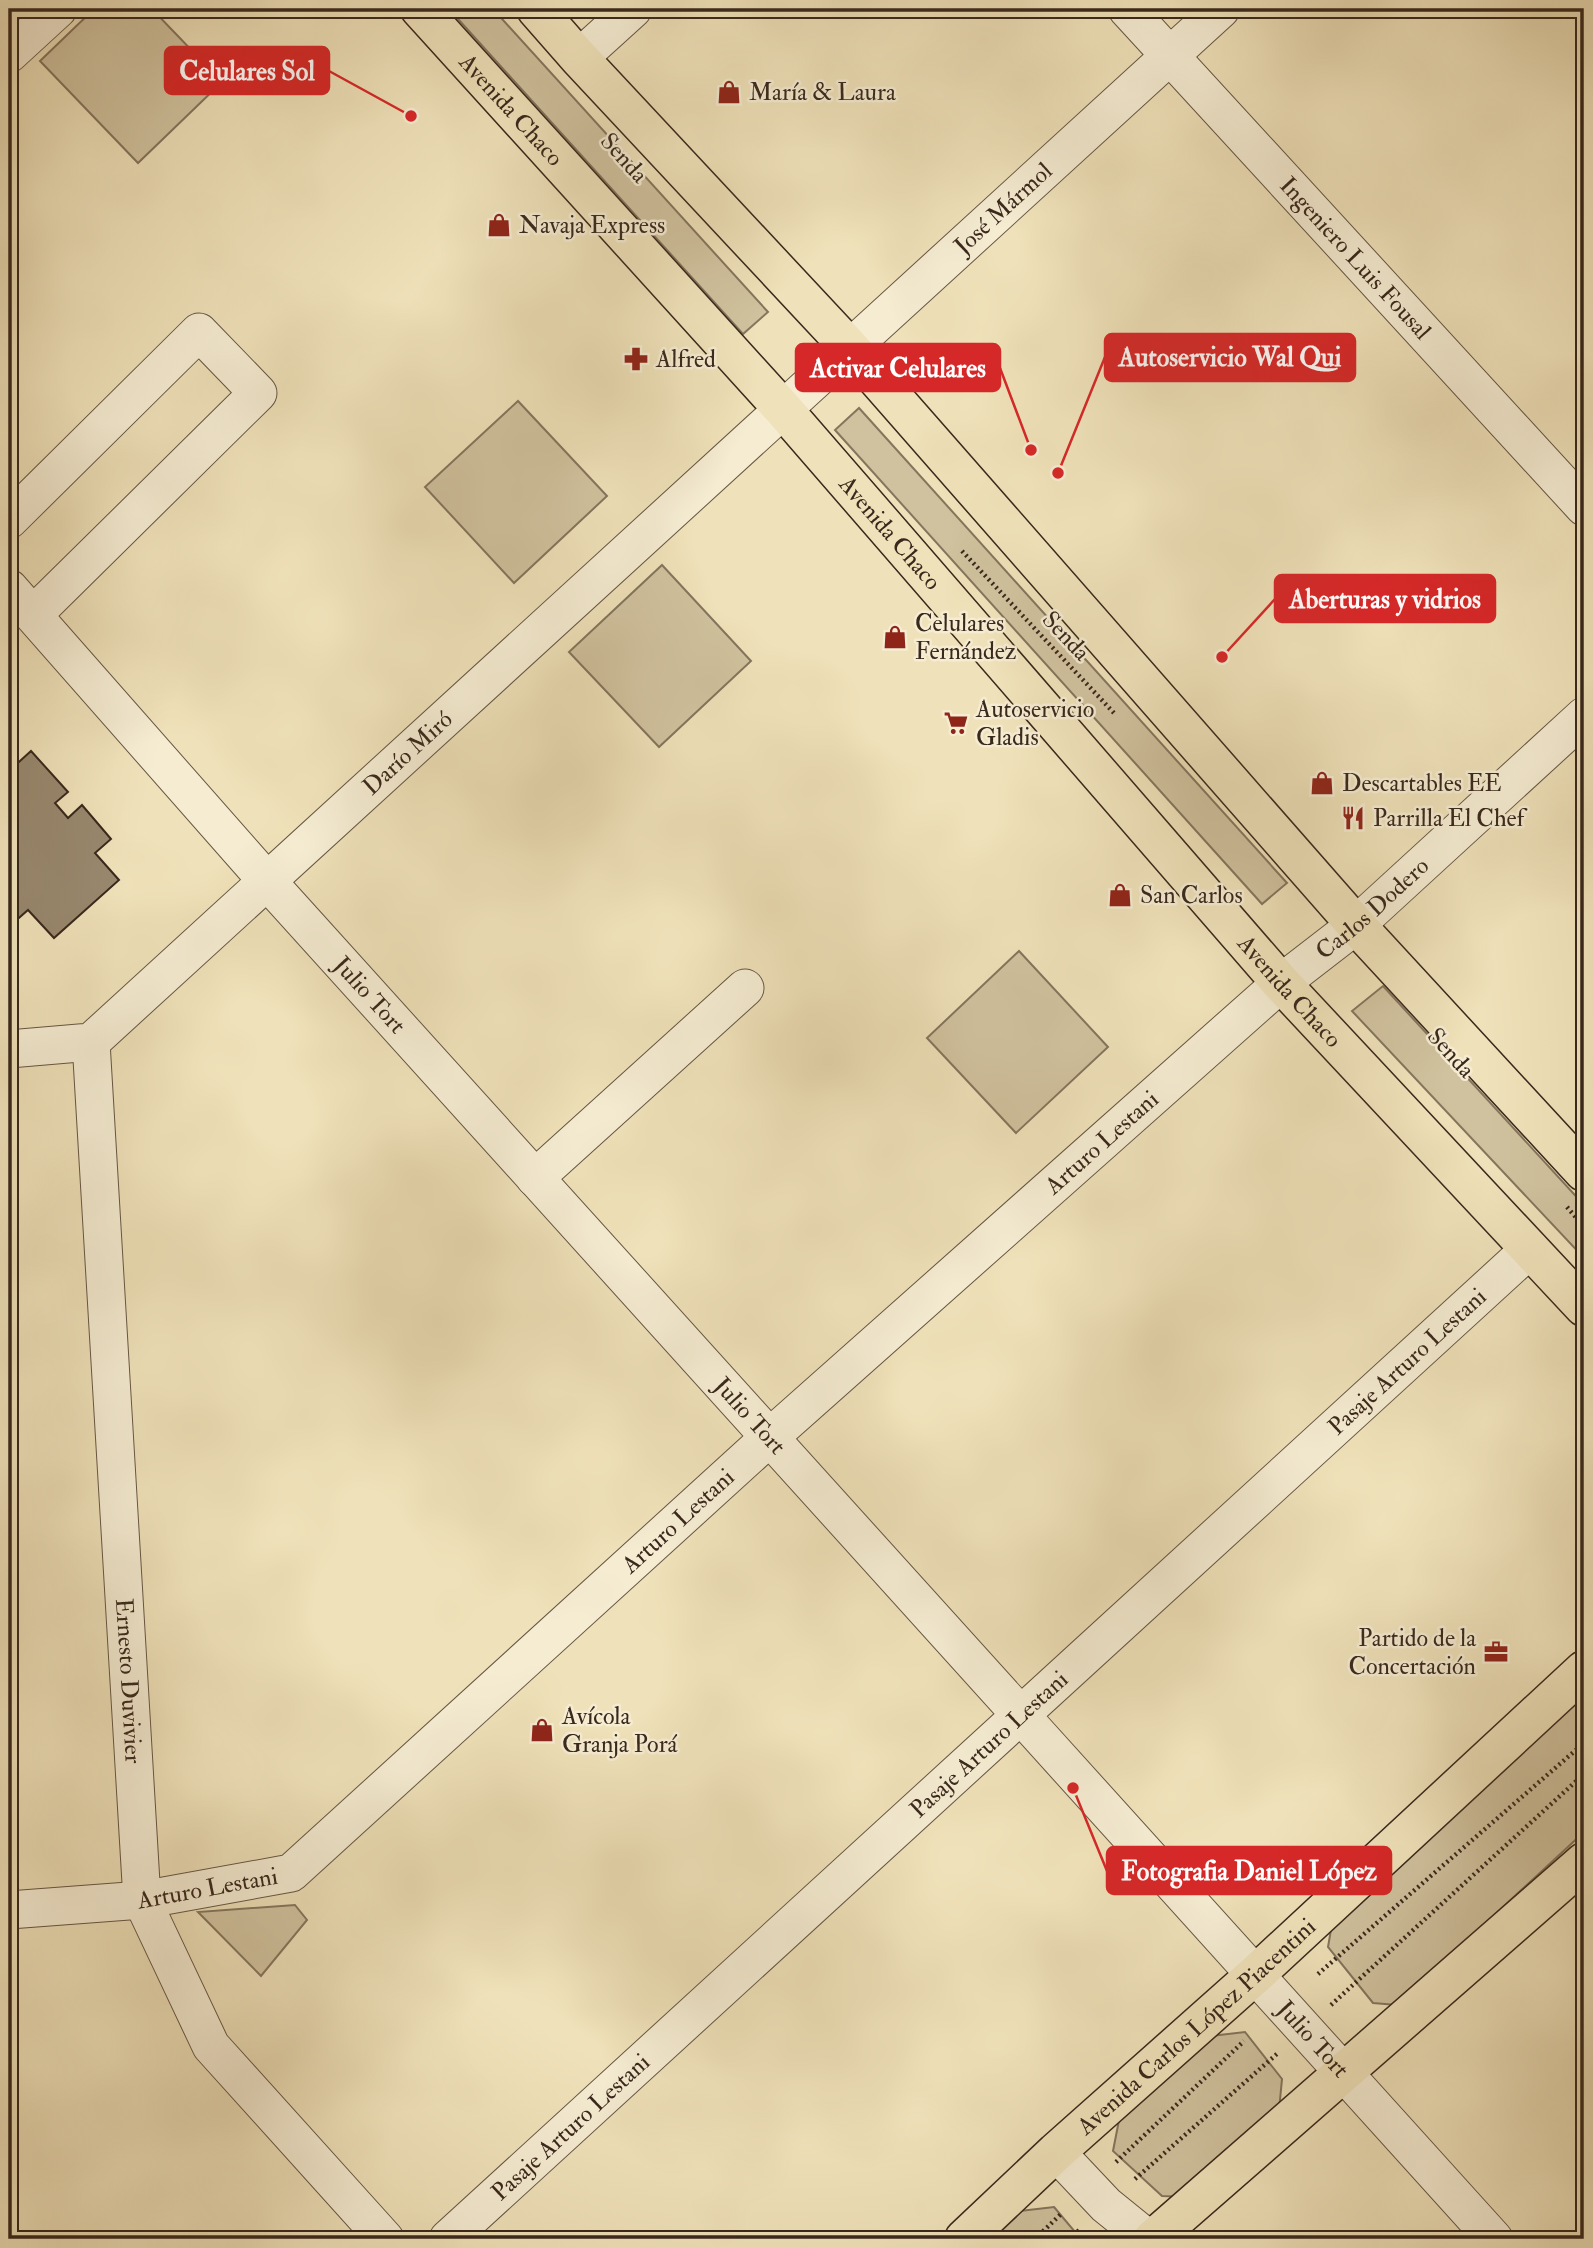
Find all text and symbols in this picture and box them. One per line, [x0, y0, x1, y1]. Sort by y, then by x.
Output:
street label: Avenida Chaco [452, 46, 570, 173]
callout: Celulares Sol [165, 47, 329, 94]
text: Celulares Sol [179, 56, 315, 88]
place label: María & Laura [749, 77, 897, 108]
shop icon: María & Laura [715, 78, 743, 106]
street label: Senda [593, 126, 655, 191]
street label: José Mármol [947, 156, 1059, 262]
street label: Ingeniero Luis Fousal [1273, 170, 1438, 346]
place label: Navaja Express [519, 210, 665, 241]
shop icon: Navaja Express [485, 211, 513, 239]
callout: Autoservicio Wal Qui [1105, 334, 1355, 381]
text: Autoservicio Wal Qui [1118, 342, 1342, 374]
place label: Alfred [655, 344, 716, 375]
callout: Activar Celulares [796, 344, 1000, 391]
pharmacy icon: Alfred [622, 345, 650, 373]
text: Activar Celulares [809, 353, 986, 385]
street label: Avenida Chaco [832, 468, 948, 596]
callout: Aberturas y vidrios [1275, 575, 1495, 622]
text: Aberturas y vidrios [1288, 584, 1481, 617]
street label: Senda [1035, 604, 1098, 668]
place label: Celulares Fernández [915, 608, 1017, 667]
shop icon: Celulares Fernández [881, 623, 909, 651]
place label: Autoservicio Gladis [975, 694, 1094, 753]
street label: Darío Miró [356, 704, 459, 802]
supermarket icon: Autoservicio Gladis [942, 709, 970, 737]
place label: Descartables EE [1342, 768, 1502, 799]
shop icon: Descartables EE [1308, 769, 1336, 797]
place label: Parrilla El Chef [1373, 803, 1528, 834]
restaurant icon: Parrilla El Chef [1339, 804, 1367, 832]
street label: Carlos Dodero [1309, 850, 1435, 966]
place label: San Carlos [1140, 880, 1243, 911]
shop icon: San Carlos [1106, 881, 1134, 909]
street label: Avenida Chaco [1230, 928, 1349, 1054]
street label: Julio Tort [326, 949, 413, 1040]
street label: Senda [1420, 1021, 1482, 1086]
street label: Arturo Lestani [1037, 1084, 1165, 1202]
street label: Pasaje Arturo Lestani [1321, 1281, 1493, 1442]
street label: Julio Tort [707, 1370, 793, 1461]
street label: Arturo Lestani [614, 1462, 741, 1581]
street label: Ernesto Duvivier [109, 1597, 149, 1764]
place label: Partido de la Concertación [1348, 1623, 1477, 1682]
office icon: Partido de la Concertación [1482, 1638, 1510, 1666]
street label: Pasaje Arturo Lestani [903, 1664, 1075, 1825]
place label: Avícola Granja Porá [561, 1701, 679, 1760]
shop icon: Avícola Granja Porá [528, 1716, 556, 1744]
callout: Fotografia Daniel López [1107, 1847, 1391, 1894]
text: Fotografia Daniel López [1121, 1856, 1377, 1889]
street label: Arturo Lestani [134, 1860, 280, 1916]
street label: Avenida Carlos López Piacentini [1070, 1911, 1322, 2142]
street label: Julio Tort [1270, 1993, 1356, 2084]
street label: Pasaje Arturo Lestani [485, 2047, 656, 2207]

